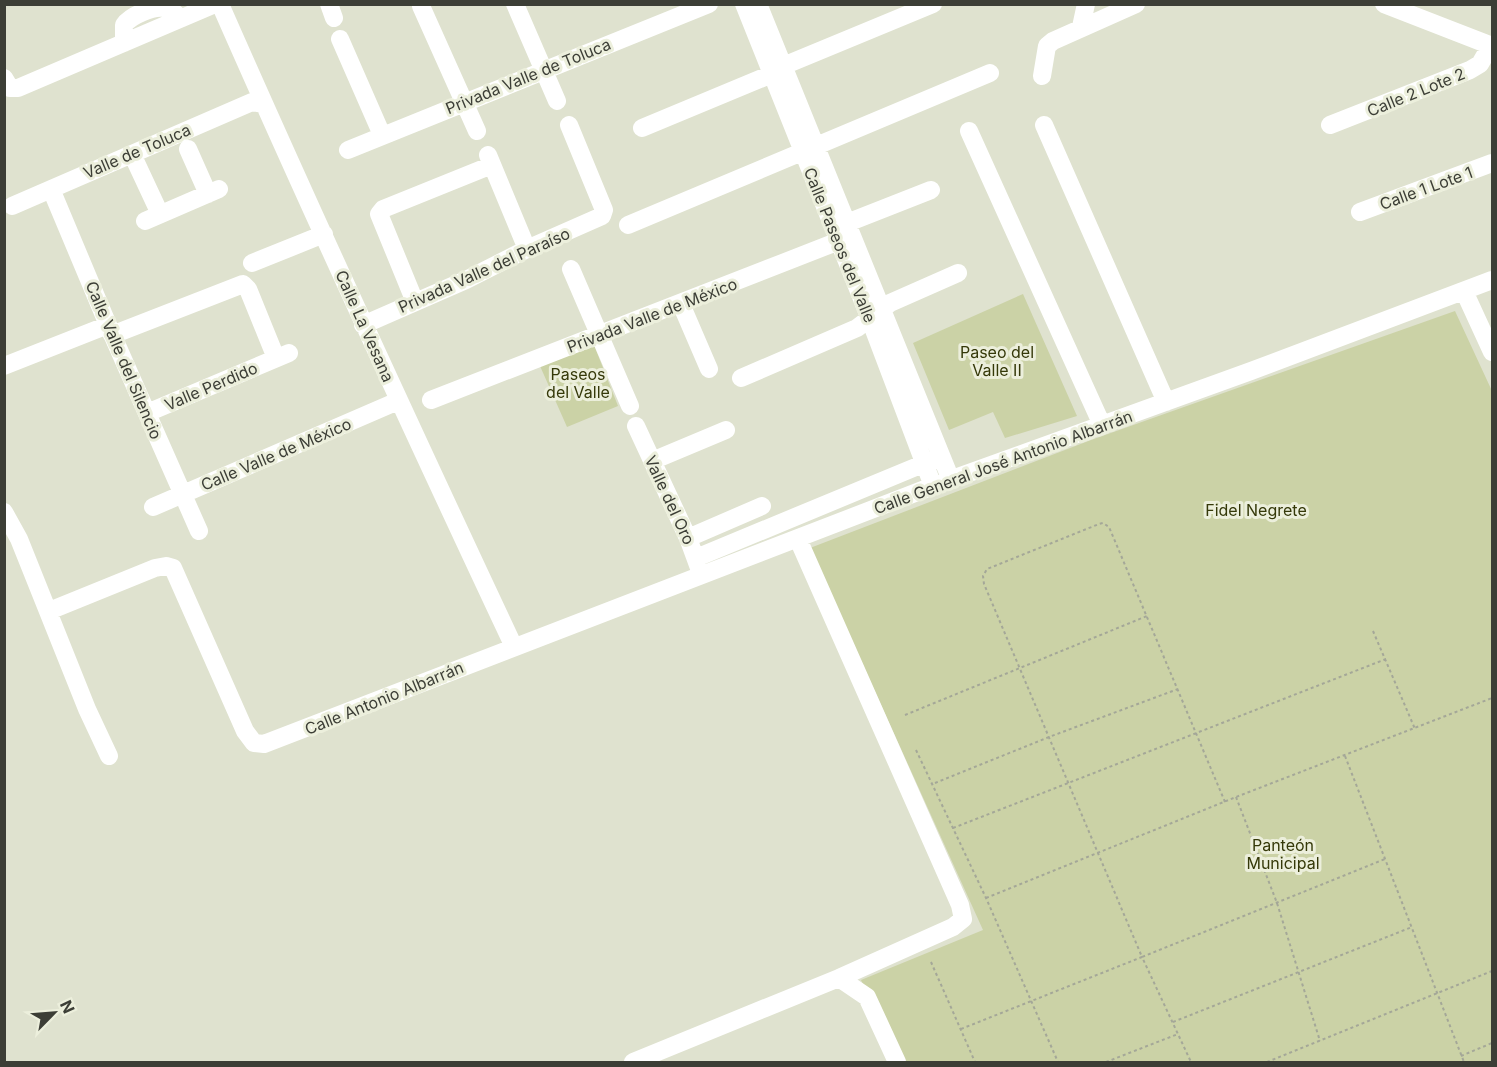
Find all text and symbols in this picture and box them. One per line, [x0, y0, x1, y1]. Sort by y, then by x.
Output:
street label: Privada Valle de Toluca [443, 34, 613, 118]
street label: Calle 2 Lote 2 [1364, 63, 1468, 121]
street label: Valle de Toluca [80, 119, 194, 183]
street label: Calle 1 Lote 1 [1377, 162, 1475, 214]
street label: Calle Paseos del Valle [800, 165, 880, 325]
street label: Privada Valle del Paraíso [395, 223, 573, 317]
street label: Calle La Vesana [331, 267, 399, 385]
street label: Privada Valle de México [564, 273, 740, 357]
street label: Calle Valle del Silencio [82, 278, 166, 442]
park label: Paseo del Valle II [960, 342, 1034, 380]
street label: Valle Perdido [161, 357, 261, 415]
park label: Paseos del Valle [546, 364, 610, 402]
street label: Calle General José Antonio Albarrán [871, 406, 1135, 518]
street label: Calle Valle de México [198, 413, 354, 495]
street label: Valle del Oro [641, 452, 699, 548]
park label: Fidel Negrete [1205, 500, 1307, 520]
street label: Calle Antonio Albarrán [302, 657, 466, 739]
park label: Panteón Municipal [1246, 835, 1320, 873]
north arrow [24, 983, 84, 1043]
text: N [56, 997, 79, 1016]

